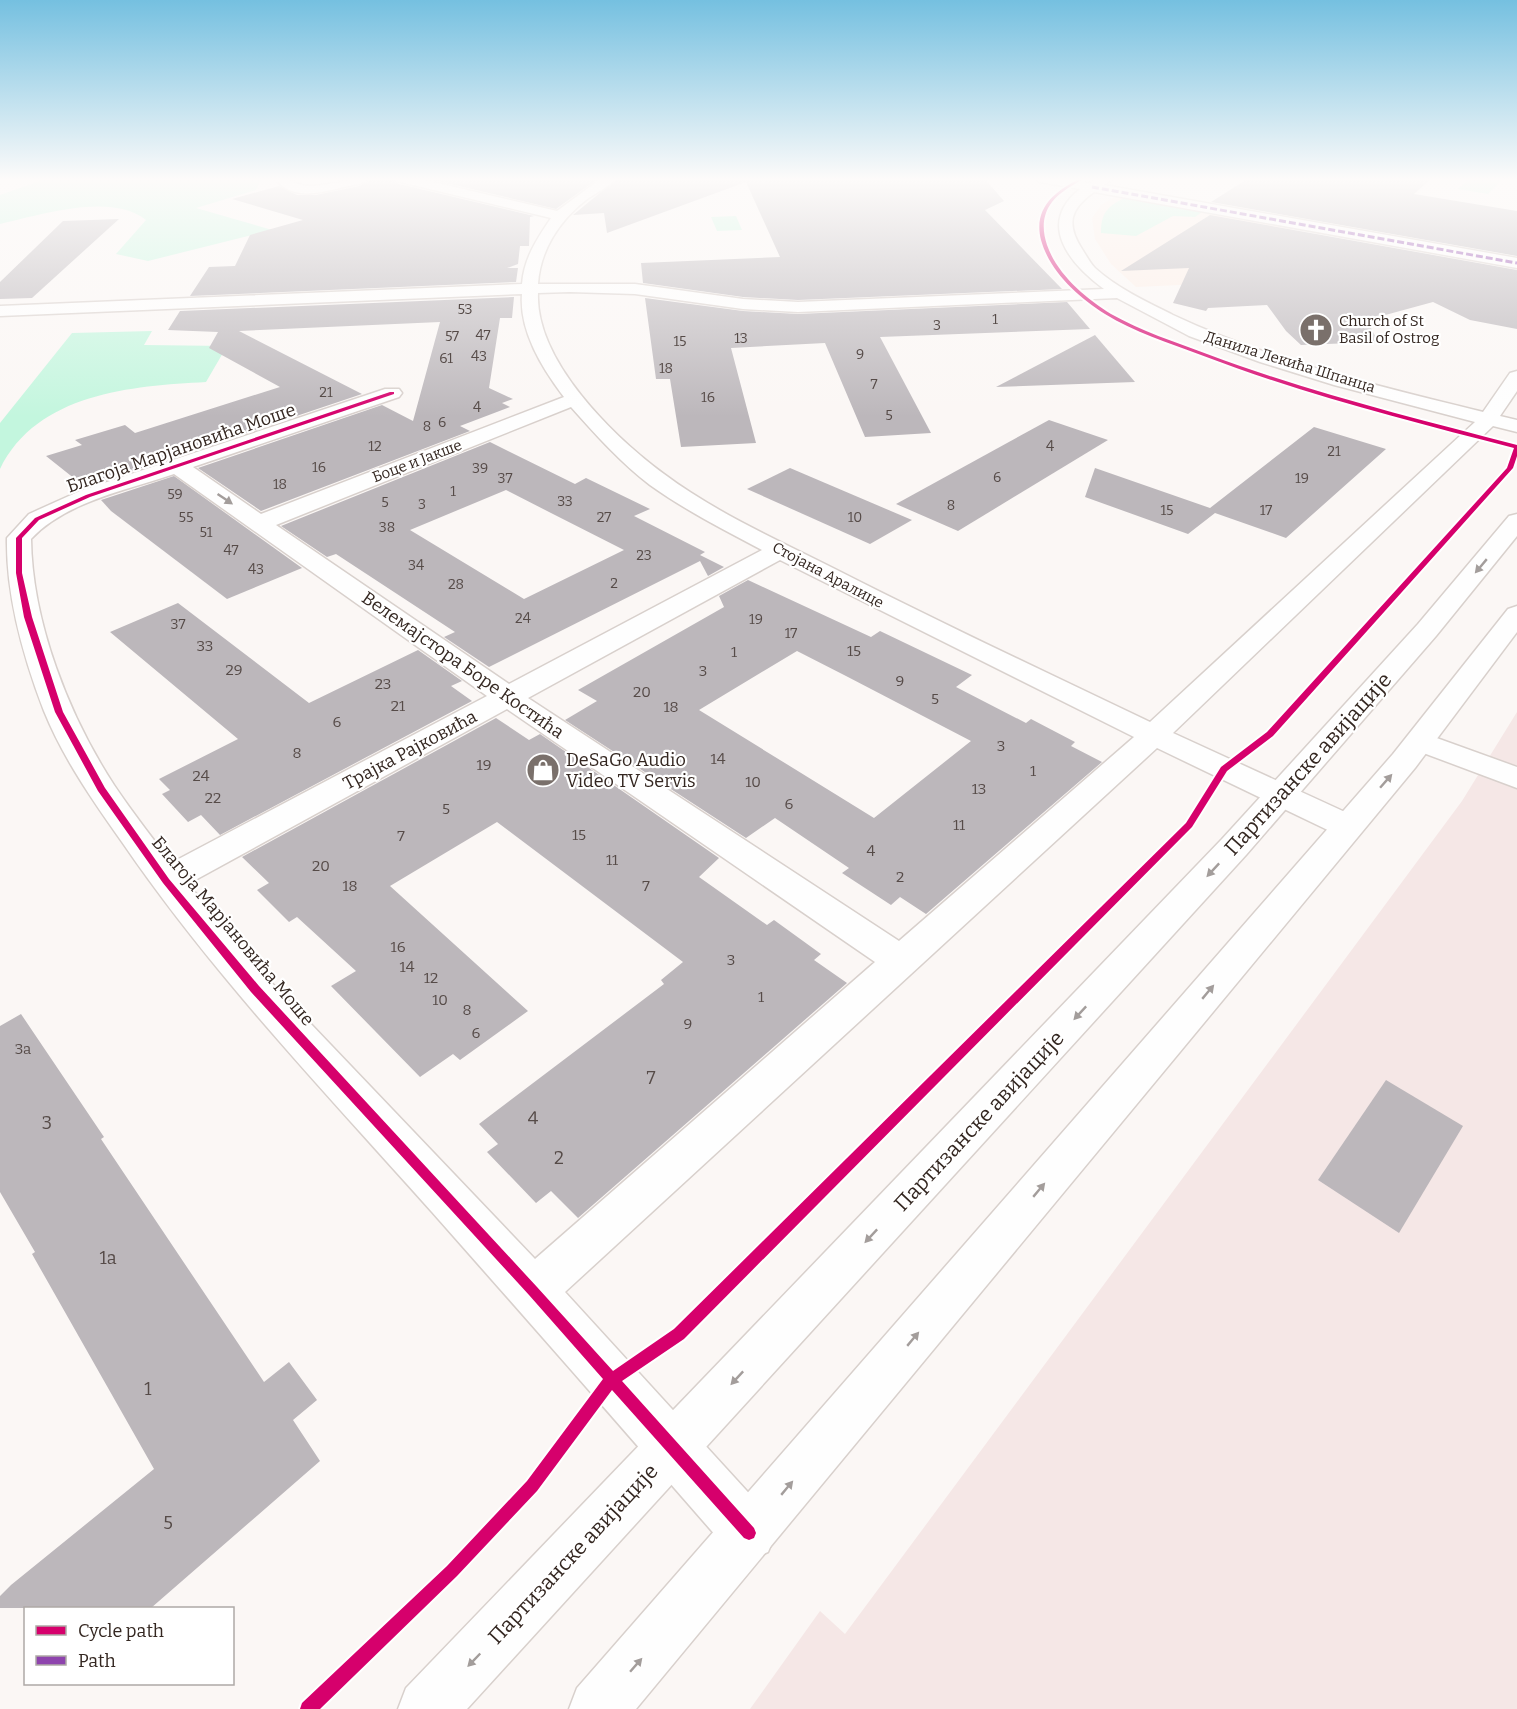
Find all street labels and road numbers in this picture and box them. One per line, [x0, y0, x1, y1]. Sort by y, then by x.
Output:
street label: Данила Лекића Шпанца [1203, 327, 1377, 397]
street label: Благоја Марјановића Моше [64, 398, 298, 498]
street label: Боце и Јакше [370, 436, 464, 486]
street label: Стојана Аралице [769, 538, 887, 612]
street label: Велемајстора Боре Костића [358, 587, 568, 743]
street label: Партизанске авијације [1219, 667, 1397, 861]
street label: Трајка Рајковића [339, 705, 481, 795]
street label: Благоја Марјановића Моше [147, 832, 319, 1030]
street label: Партизанске авијације [889, 1025, 1069, 1217]
street label: Партизанске авијације [483, 1458, 663, 1650]

